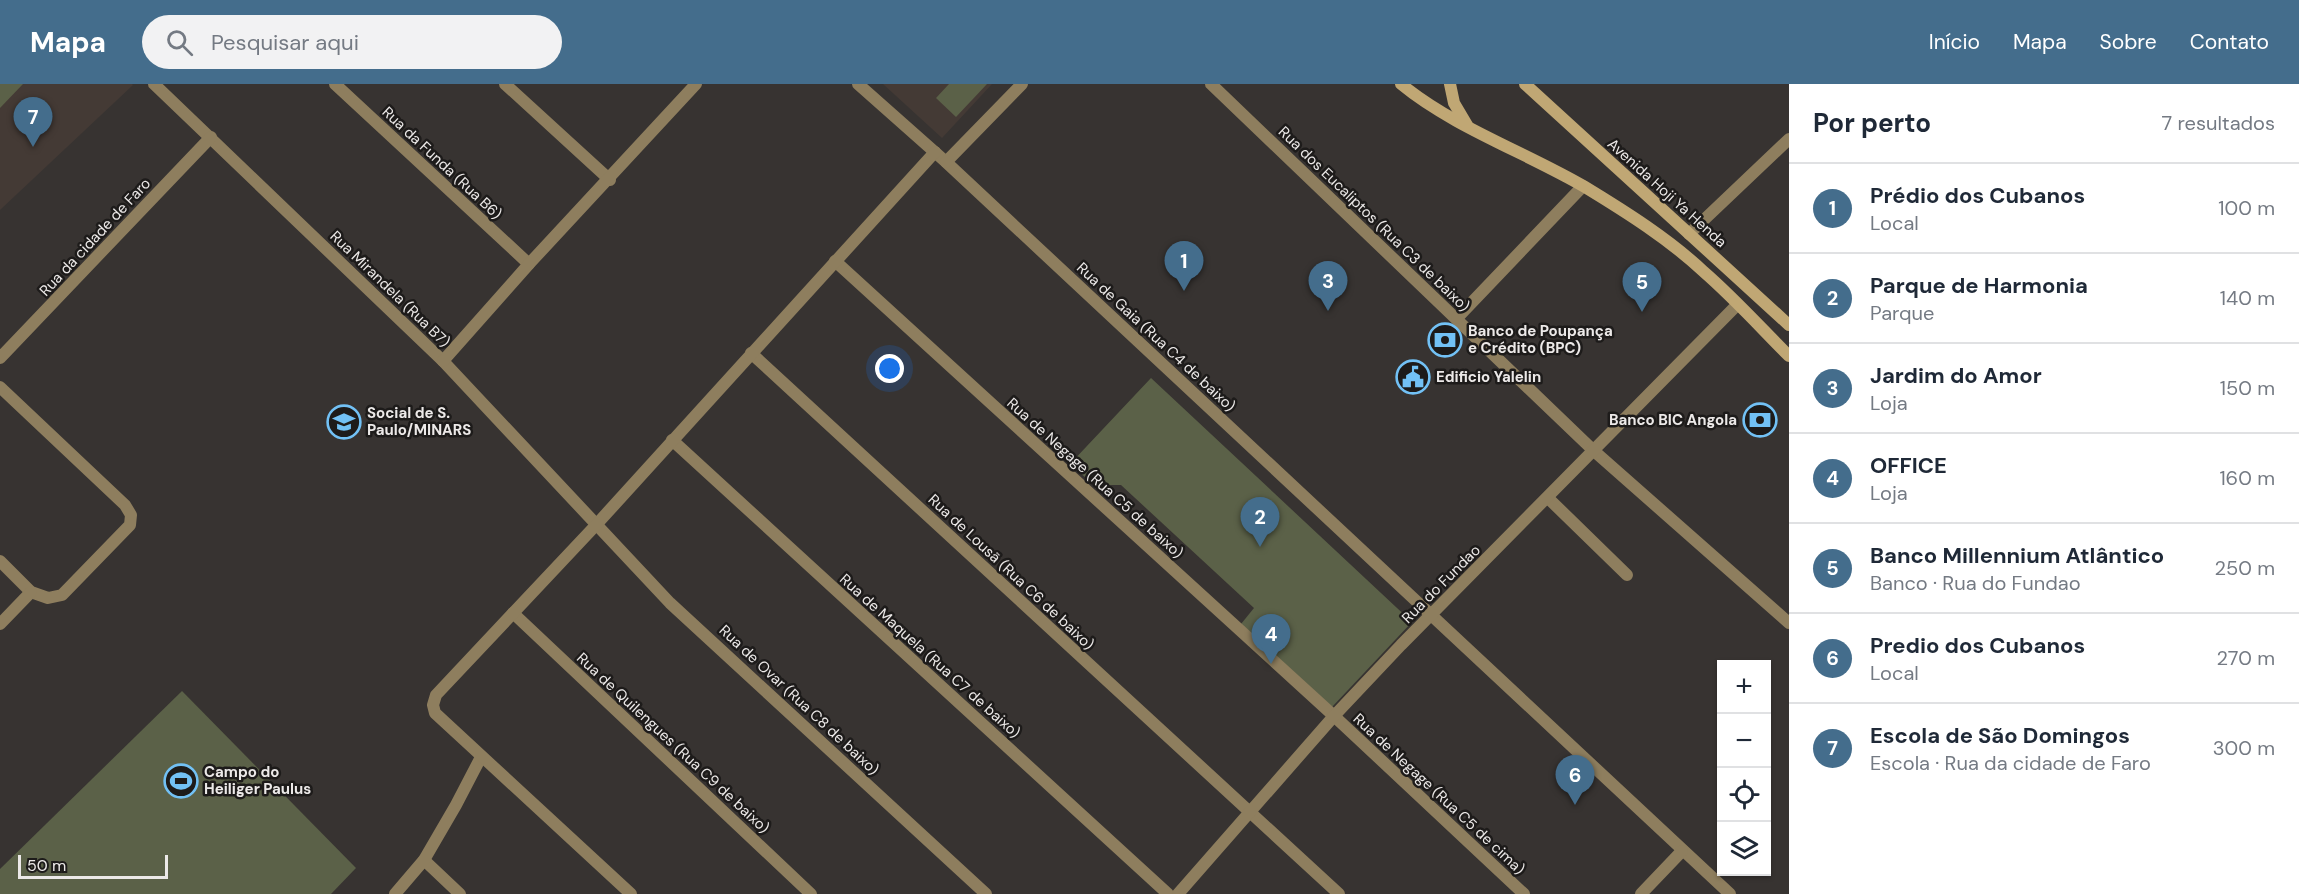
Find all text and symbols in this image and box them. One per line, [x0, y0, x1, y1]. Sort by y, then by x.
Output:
search box [142, 15, 562, 69]
text: Mapa [30, 24, 106, 61]
icon: search [163, 26, 196, 59]
text: Pesquisar aqui [211, 28, 359, 57]
text: Início [1929, 28, 1980, 56]
text: Mapa [2013, 28, 2067, 56]
text: Sobre [2100, 28, 2157, 56]
text: Contato [2190, 28, 2269, 56]
pin: 7 [14, 98, 52, 147]
street label: Rua da Funda (Rua B6) [378, 102, 506, 224]
text: Por perto [1813, 106, 1931, 140]
text: 7 resultados [2162, 110, 2275, 136]
street label: Rua dos Eucaliptos (Rua C3 de baixo) [1275, 123, 1473, 315]
street label: Avenida Hoji Ya Henda [1603, 134, 1731, 252]
street label: Rua da cidade de Faro [35, 174, 155, 300]
text: Prédio dos Cubanos [1870, 181, 2085, 210]
text: 1 [1829, 195, 1836, 221]
text: 100 m [2218, 195, 2275, 221]
text: Local [1870, 210, 1919, 236]
street label: Rua Mirandela (Rua B7) [326, 226, 454, 352]
pin: 1 [1164, 242, 1204, 291]
street label: Rua de Gaia (Rua C4 de baixo) [1072, 258, 1240, 416]
pin: 3 [1308, 262, 1348, 311]
pin: 5 [1622, 262, 1662, 312]
text: Parque de Harmonia [1870, 271, 2088, 300]
text: 2 [1827, 285, 1838, 311]
text: 140 m [2220, 285, 2275, 311]
text: Parque [1870, 300, 1934, 326]
place label: Banco de Poupança e Crédito (BPC) [1468, 321, 1613, 358]
bank icon: Banco de Poupança e Crédito (BPC) [1427, 322, 1463, 358]
your location [875, 354, 904, 383]
public building icon: Edificio Yalelin [1395, 359, 1431, 395]
text: Jardim do Amor [1870, 361, 2042, 390]
place label: Edificio Yalelin [1436, 367, 1541, 387]
text: 3 [1826, 375, 1839, 401]
text: 150 m [2220, 375, 2275, 401]
text: Loja [1870, 390, 1908, 416]
street label: Rua de Negage (Rua C5 de baixo) [1003, 393, 1187, 563]
bank icon: Banco BIC Angola [1742, 402, 1778, 438]
place label: Social de S. Paulo/MINARS [367, 403, 471, 440]
school or university icon: Social de S. Paulo/MINARS [326, 404, 362, 440]
place label: Banco BIC Angola [1609, 410, 1737, 430]
text: OFFICE [1870, 451, 1947, 480]
text: 4 [1826, 465, 1839, 491]
text: 160 m [2219, 465, 2275, 491]
text: Loja [1870, 480, 1908, 506]
street label: Rua de Lousã (Rua C6 de baixo) [924, 490, 1098, 654]
pin: 2 [1240, 498, 1280, 547]
street label: Rua do Fundao [1397, 540, 1485, 628]
text: Banco Millennium Atlântico [1870, 541, 2164, 570]
text: 5 [1826, 555, 1839, 581]
text: 250 m [2214, 555, 2275, 581]
street label: Rua de Maquela (Rua C7 de baixo) [835, 569, 1025, 743]
text: Banco · Rua do Fundao [1870, 570, 2081, 596]
pin: 4 [1252, 614, 1290, 664]
street label: Rua de Ovar (Rua C8 de baixo) [715, 621, 883, 779]
text: Predio dos Cubanos [1870, 631, 2085, 660]
text: 6 [1826, 645, 1839, 671]
text: 270 m [2217, 645, 2275, 671]
street label: Rua de Quilengues (Rua C9 de baixo) [572, 648, 774, 838]
map controls [1717, 660, 1771, 876]
button: + [1717, 660, 1771, 714]
text: Local [1870, 660, 1919, 686]
street label: Rua de Negage (Rua C5 de cima) [1349, 709, 1529, 879]
button: − [1717, 714, 1771, 768]
text: Escola de São Domingos [1870, 721, 2130, 750]
text: 7 [1827, 735, 1838, 761]
text: 300 m [2213, 735, 2275, 761]
text: Escola · Rua da cidade de Faro [1870, 750, 2151, 776]
pin: 6 [1556, 756, 1594, 805]
place label: Campo do Heiliger Paulus [204, 762, 311, 799]
sports icon: Campo do Heiliger Paulus [163, 763, 199, 799]
button: locate [1717, 768, 1771, 822]
button: layers [1717, 822, 1771, 876]
scale bar [18, 852, 168, 880]
text: 50 m [27, 855, 66, 876]

